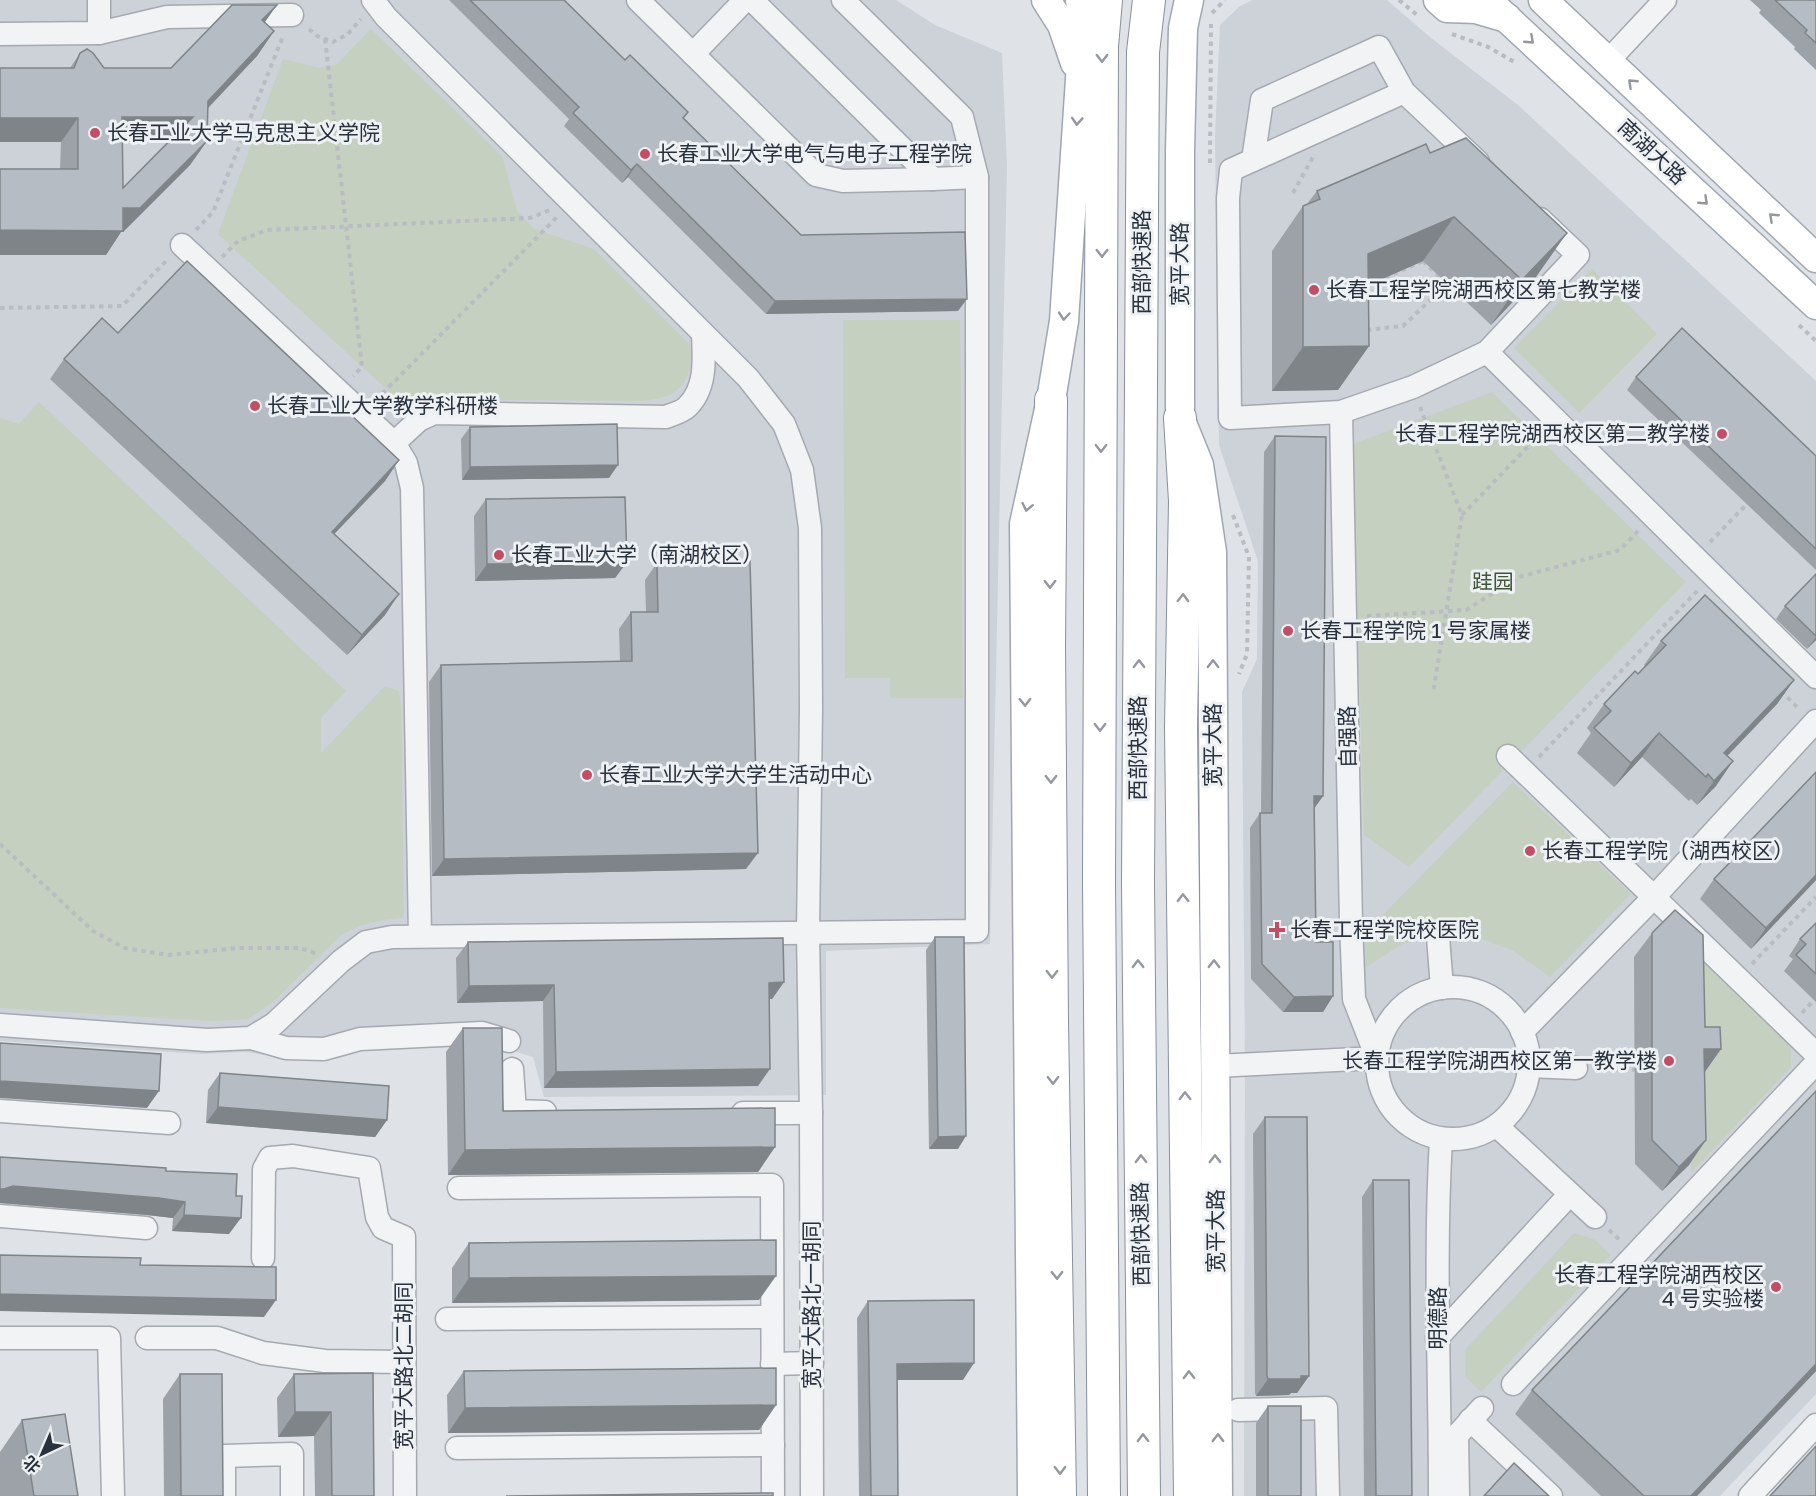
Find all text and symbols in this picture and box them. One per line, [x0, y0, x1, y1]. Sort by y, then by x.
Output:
one-way arrow [1524, 33, 1534, 44]
one-way arrow [1096, 54, 1108, 63]
one-way arrow [1628, 80, 1639, 91]
street label: 南湖大路 [1613, 113, 1692, 189]
one-way arrow [1071, 117, 1084, 126]
place label: 长春工业大学马克思主义学院 [107, 119, 380, 145]
marker: 长春工业大学马克思主义学院 [88, 126, 102, 140]
place label: 长春工业大学电气与电子工程学院 [657, 140, 972, 166]
marker: 长春工业大学电气与电子工程学院 [638, 147, 652, 161]
one-way arrow [1697, 194, 1708, 205]
street label: 西部快速路 [1128, 210, 1154, 315]
one-way arrow [1770, 214, 1781, 225]
street label: 宽平大路 [1166, 222, 1192, 306]
one-way arrow [1096, 249, 1108, 258]
place label: 长春工程学院湖西校区第七教学楼 [1326, 276, 1641, 302]
marker: 长春工程学院湖西校区第七教学楼 [1307, 283, 1321, 297]
one-way arrow [1058, 311, 1071, 320]
place label: 长春工业大学教学科研楼 [267, 392, 498, 418]
marker: 长春工业大学教学科研楼 [248, 399, 262, 413]
place label: 长春工程学院湖西校区第二教学楼 [1395, 420, 1710, 446]
marker: 长春工程学院湖西校区第二教学楼 [1715, 427, 1729, 441]
one-way arrow [1095, 444, 1107, 453]
one-way arrow [1022, 502, 1035, 512]
place label: 长春工业大学（南湖校区） [511, 541, 763, 567]
marker: 长春工业大学（南湖校区） [492, 548, 506, 562]
park label: 跬园 [1472, 568, 1514, 594]
one-way arrow [1044, 580, 1056, 589]
one-way arrow [1177, 594, 1189, 603]
place label: 长春工程学院 1 号家属楼 [1300, 617, 1531, 643]
marker: 长春工程学院 1 号家属楼 [1281, 624, 1295, 638]
one-way arrow [1133, 659, 1145, 668]
one-way arrow [1207, 659, 1219, 668]
street label: 西部快速路 [1124, 696, 1150, 801]
one-way arrow [1019, 697, 1031, 706]
street label: 宽平大路 [1199, 703, 1225, 787]
street label: 自强路 [1333, 705, 1361, 769]
one-way arrow [1094, 723, 1106, 732]
place label: 长春工业大学大学生活动中心 [599, 761, 872, 787]
marker: 长春工业大学大学生活动中心 [580, 768, 594, 782]
one-way arrow [1044, 775, 1057, 784]
place label: 长春工程学院（湖西校区） [1542, 837, 1794, 863]
marker: 长春工程学院（湖西校区） [1523, 844, 1537, 858]
one-way arrow [1177, 893, 1189, 902]
place label: 长春工程学院校医院 [1290, 916, 1479, 942]
marker: 长春工程学院校医院 [1268, 921, 1286, 939]
one-way arrow [1132, 959, 1145, 968]
one-way arrow [1208, 959, 1220, 968]
one-way arrow [1046, 970, 1058, 979]
place label: 长春工程学院湖西校区第一教学楼 [1342, 1047, 1657, 1073]
marker: 长春工程学院湖西校区第一教学楼 [1662, 1054, 1676, 1068]
one-way arrow [1047, 1076, 1060, 1085]
one-way arrow [1179, 1091, 1191, 1100]
one-way arrow [1134, 1154, 1147, 1163]
one-way arrow [1209, 1154, 1222, 1163]
street label: 西部快速路 [1126, 1181, 1154, 1287]
street label: 宽平大路 [1202, 1189, 1228, 1273]
street label: 宽平大路北一胡同 [798, 1221, 824, 1389]
place label: 长春工程学院湖西校区 4 号实验楼 [1554, 1261, 1764, 1311]
one-way arrow [1051, 1271, 1063, 1280]
marker: 长春工程学院湖西校区 4 号实验楼 [1769, 1280, 1783, 1294]
street label: 宽平大路北二胡同 [390, 1282, 416, 1450]
street label: 明德路 [1424, 1287, 1450, 1350]
one-way arrow [1183, 1370, 1195, 1379]
north arrow [12, 1424, 72, 1484]
one-way arrow [1137, 1433, 1150, 1442]
one-way arrow [1211, 1433, 1224, 1442]
text: 北 [19, 1452, 44, 1478]
one-way arrow [1054, 1466, 1066, 1475]

